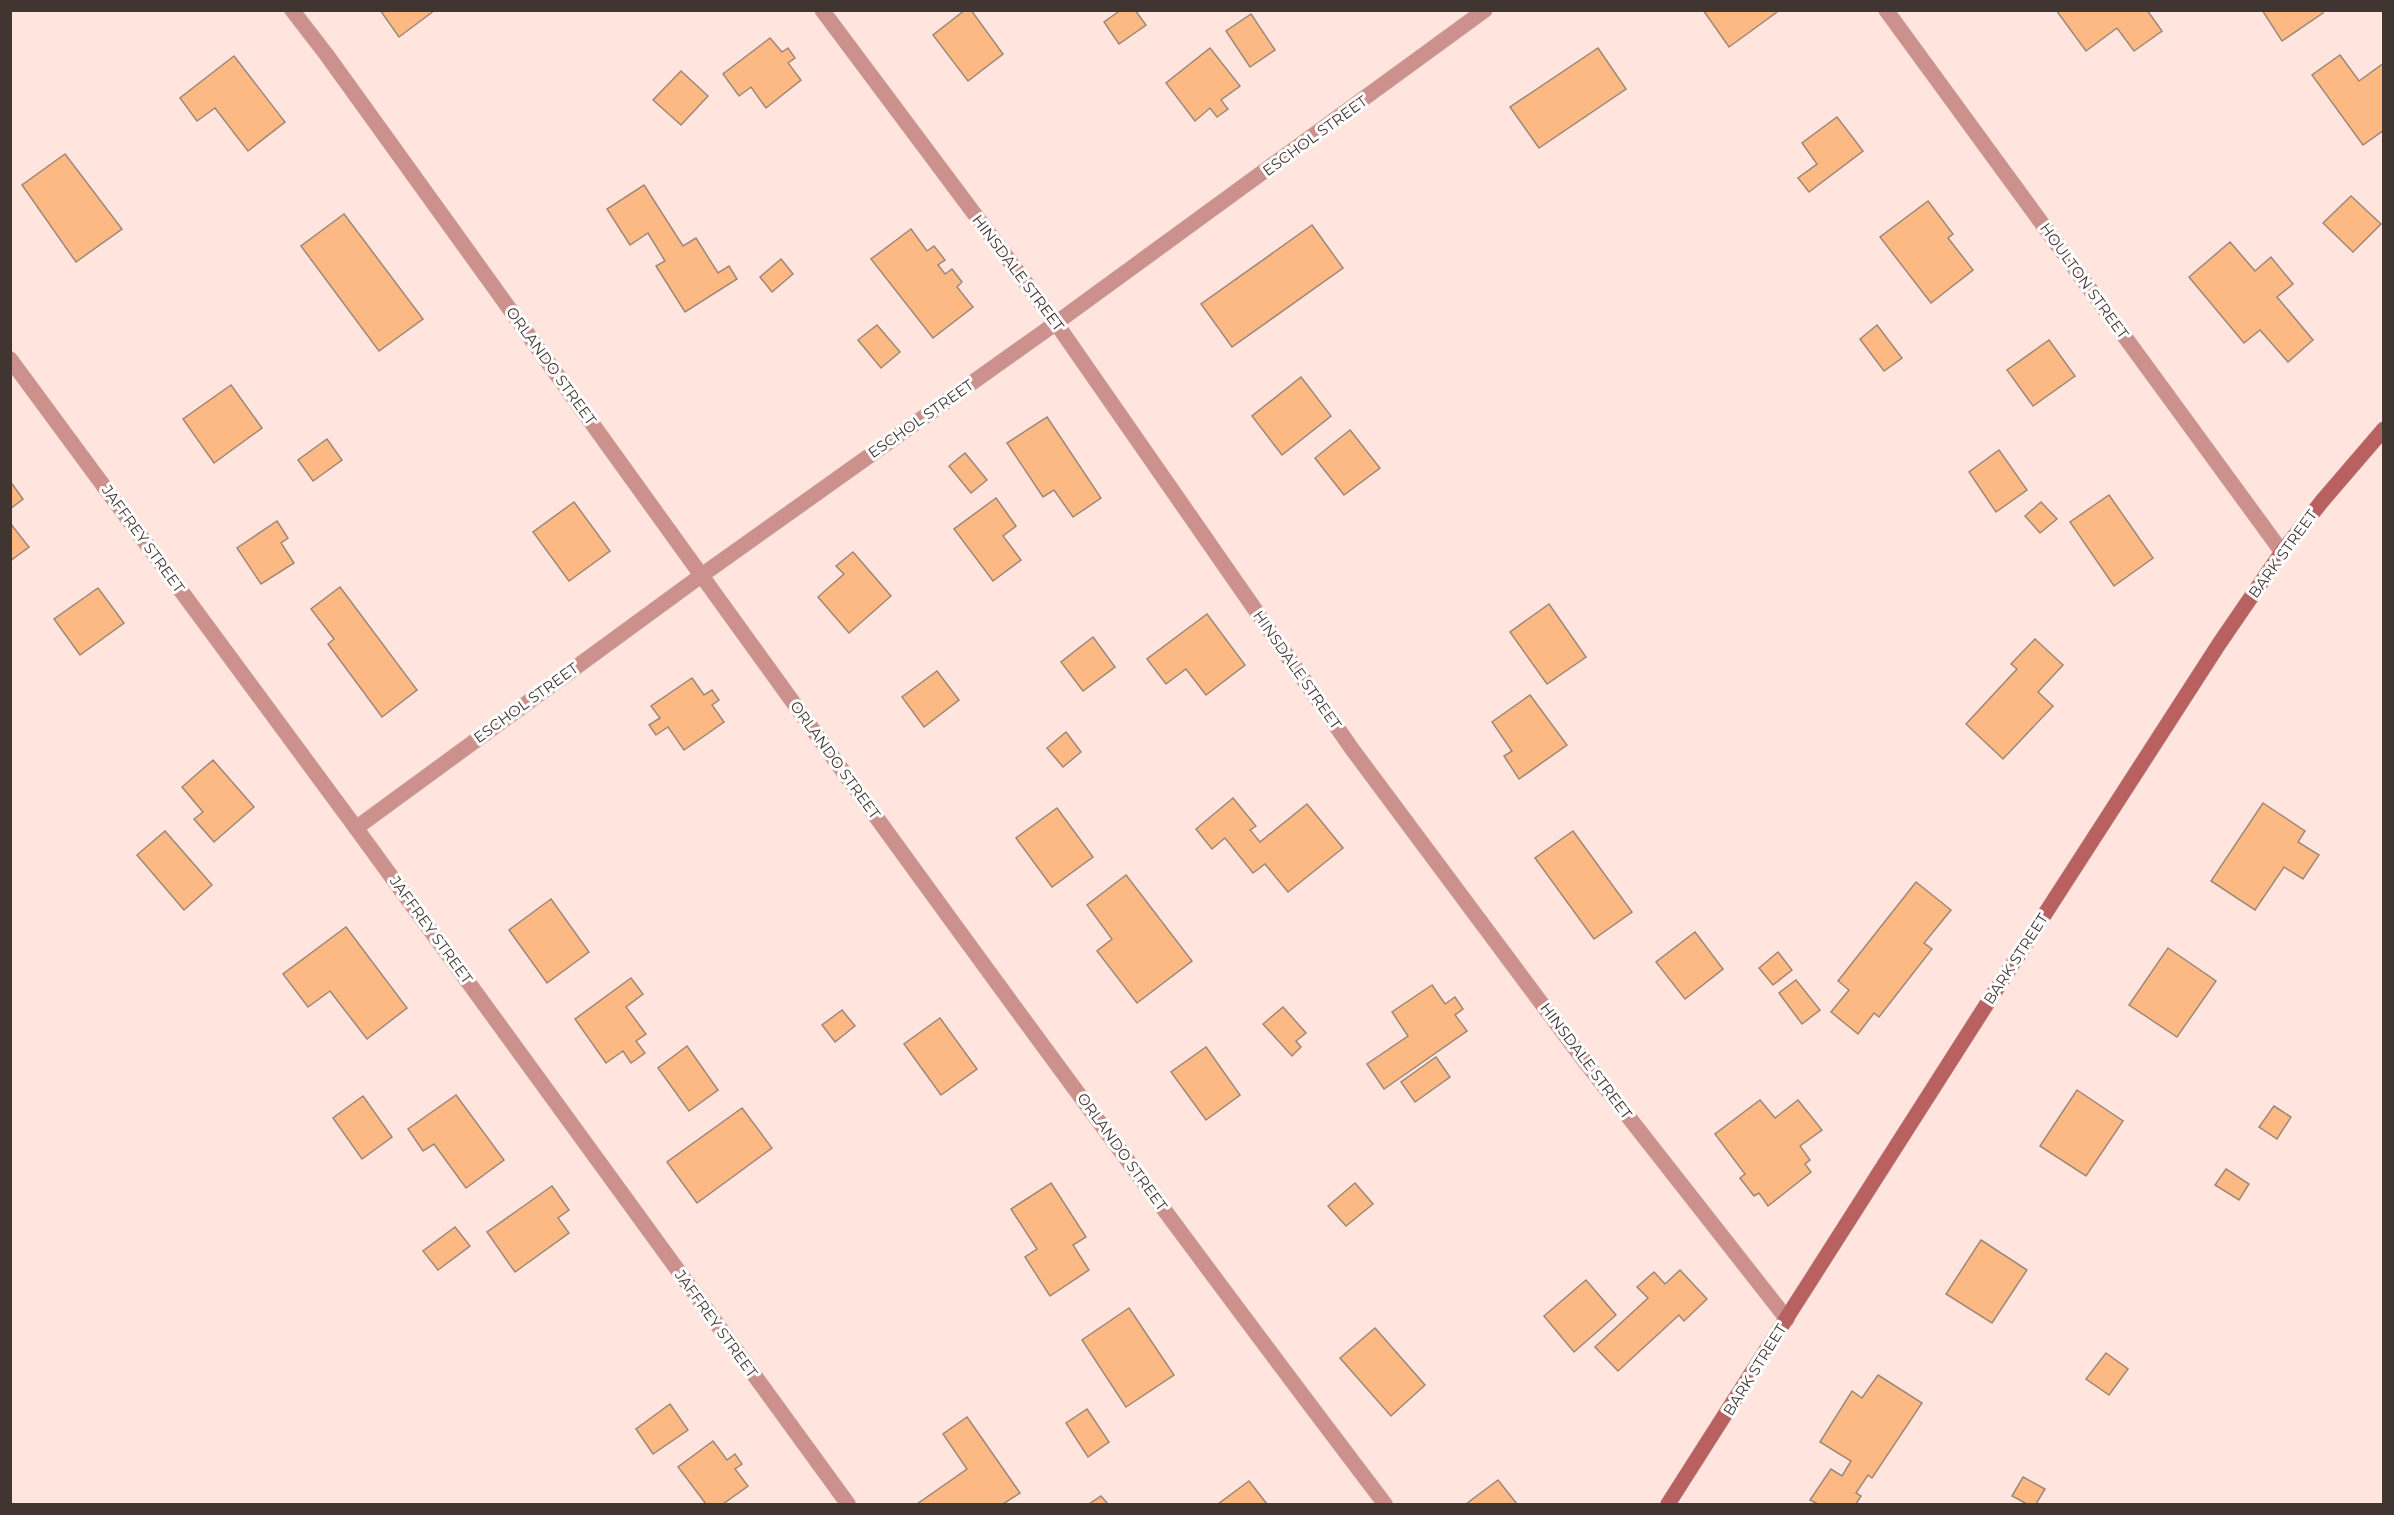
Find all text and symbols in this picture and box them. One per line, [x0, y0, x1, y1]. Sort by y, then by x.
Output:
street label: ESCHOL STREET [1259, 91, 1371, 180]
street label: HINSDALE STREET [968, 211, 1069, 335]
street label: HOULTON STREET [2036, 219, 2133, 343]
street label: ORLANDO STREET [502, 303, 601, 429]
street label: ESCHOL STREET [864, 375, 978, 462]
street label: JAFFREY STREET [97, 480, 189, 597]
street label: BARK STREET [2244, 505, 2321, 602]
street label: HINSDALE STREET [1249, 606, 1346, 733]
street label: ESCHOL STREET [470, 658, 582, 747]
street label: ORLANDO STREET [786, 697, 885, 823]
street label: JAFFREY STREET [385, 871, 477, 988]
street label: BARK STREET [1979, 909, 2052, 1008]
street label: HINSDALE STREET [1536, 999, 1637, 1123]
street label: ORLANDO STREET [1073, 1089, 1172, 1215]
street label: JAFFREY STREET [670, 1265, 762, 1382]
street label: BARK STREET [1719, 1320, 1791, 1419]

